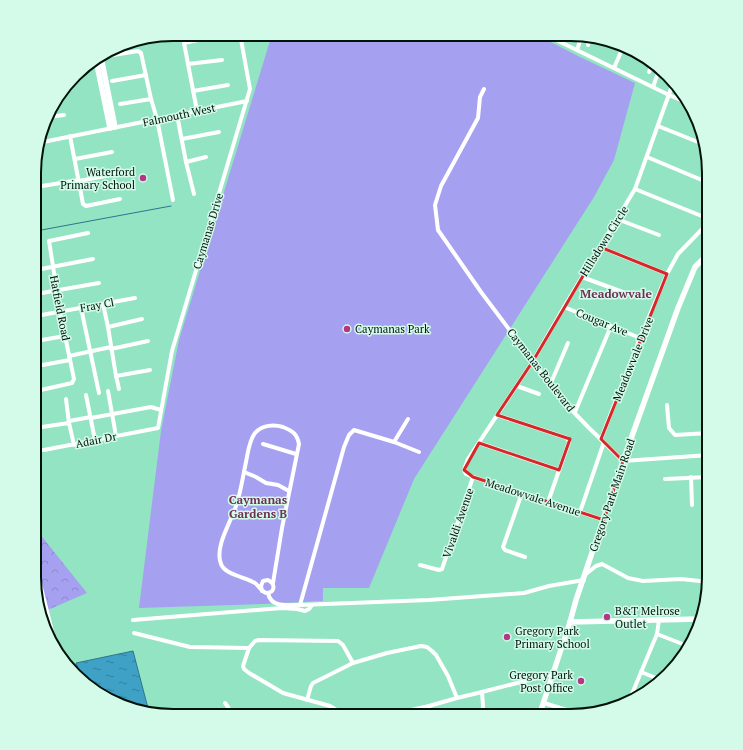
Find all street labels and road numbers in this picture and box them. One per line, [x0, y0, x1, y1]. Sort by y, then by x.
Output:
street label: Falmouth West [141, 100, 217, 130]
street label: Caymanas Drive [190, 191, 226, 271]
street label: Hillsdown Circle [577, 203, 632, 279]
street label: Hatfield Road [47, 274, 73, 342]
street label: Fray Cl [79, 295, 115, 315]
street label: Cougar Ave [574, 305, 630, 339]
street label: Meadowvale Drive [610, 314, 657, 403]
street label: Caymanas Boulevard [504, 325, 578, 415]
street label: Adair Dr [74, 429, 118, 451]
street label: Gregory Park Main Road [586, 437, 638, 553]
street label: Meadowvale Avenue [484, 475, 583, 519]
street label: Vivaldi Avenue [439, 486, 477, 560]

